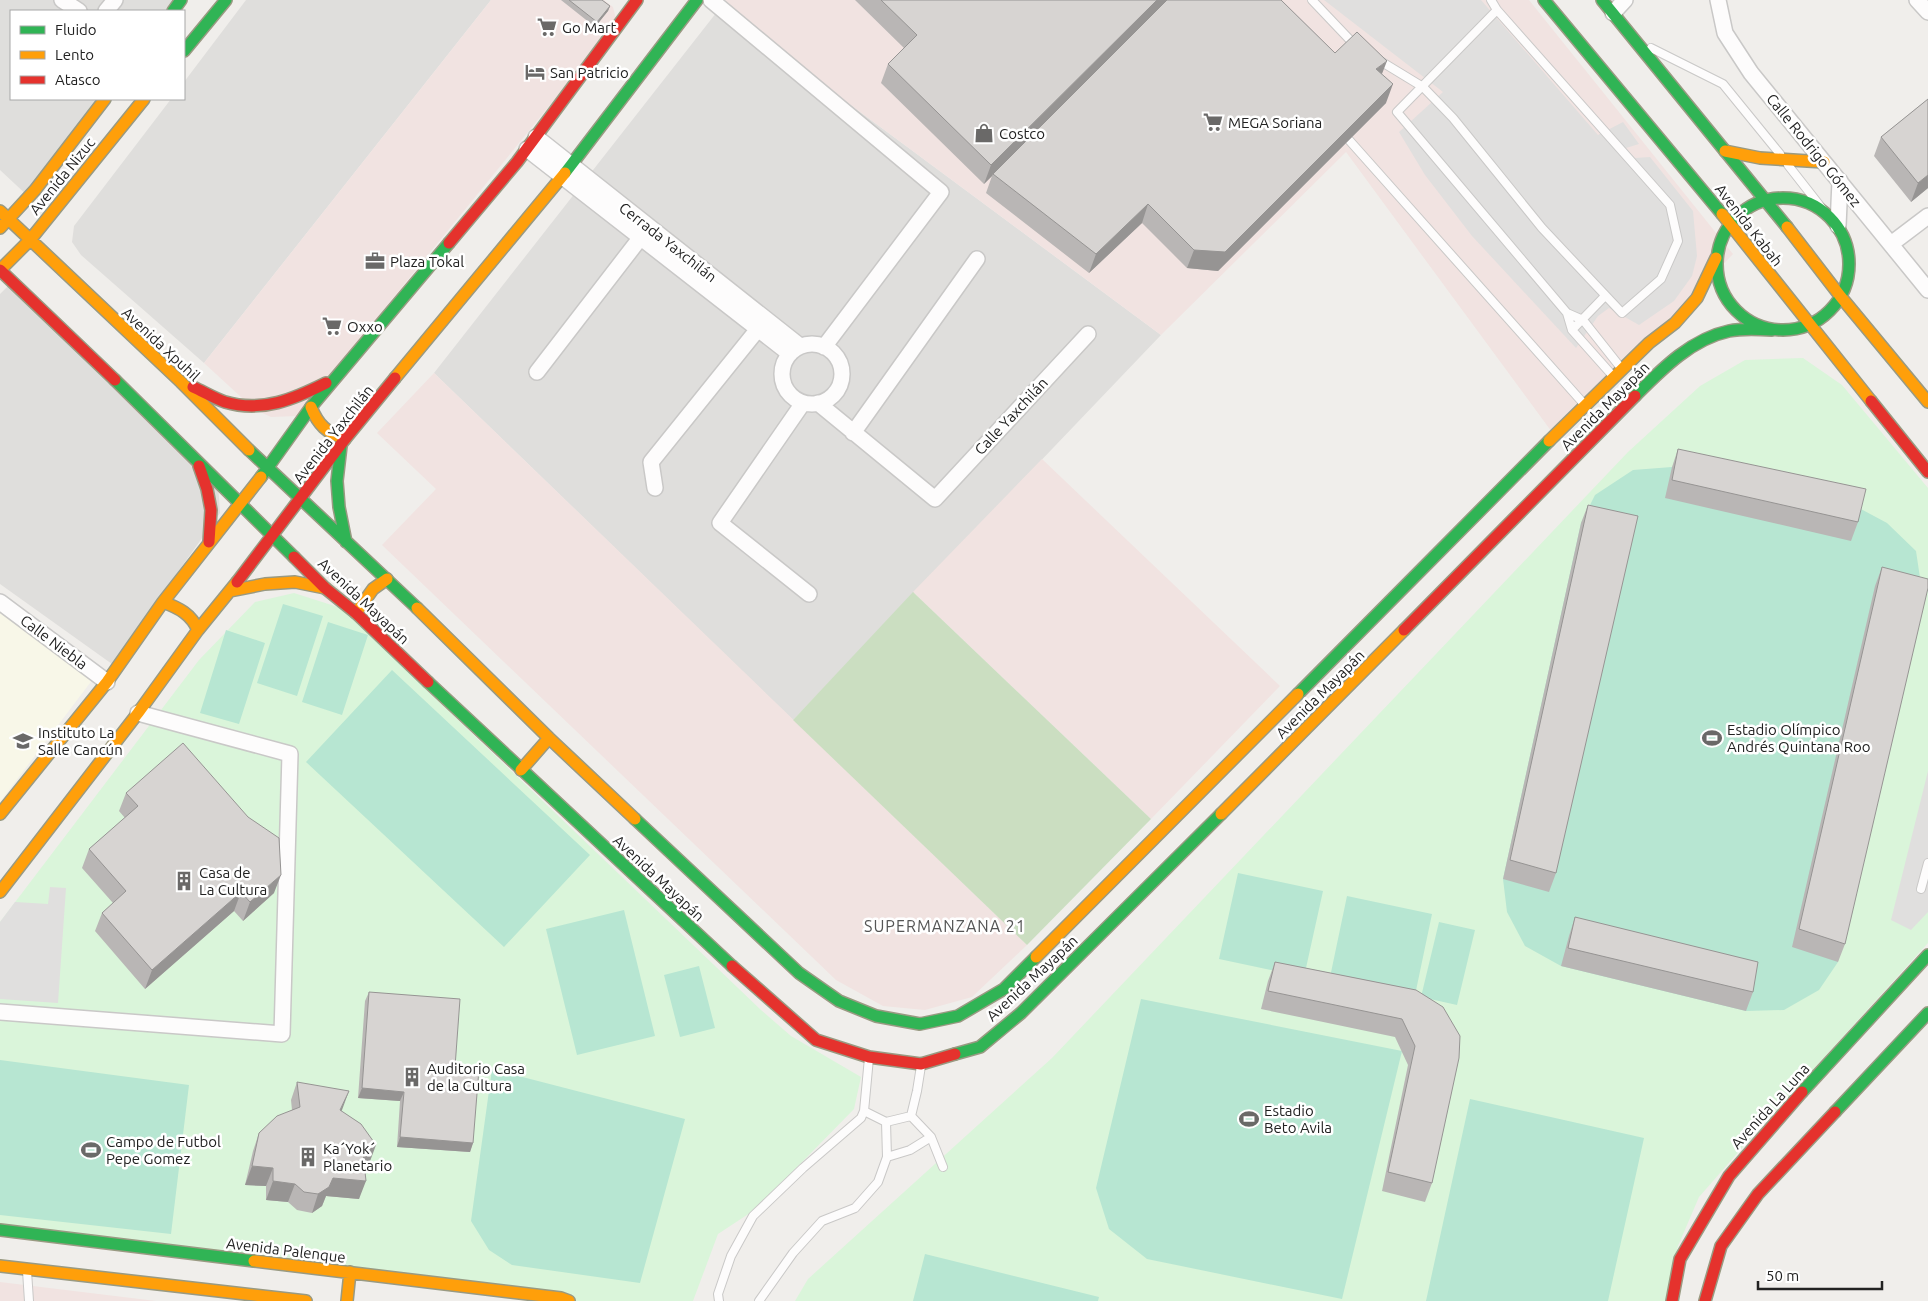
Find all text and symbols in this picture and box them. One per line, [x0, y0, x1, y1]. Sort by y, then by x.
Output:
legend [10, 10, 185, 100]
supermarket icon: Go Mart [536, 16, 558, 38]
place label: Go Mart [562, 19, 617, 36]
text: Fluido [55, 21, 97, 38]
text: Lento [55, 46, 94, 63]
hotel icon: San Patricio [524, 61, 546, 83]
place label: San Patricio [550, 64, 629, 81]
text: Atasco [55, 71, 101, 88]
street label: Calle Rodrigo Gómez [1763, 90, 1865, 210]
supermarket icon: MEGA Soriana [1202, 111, 1224, 133]
place label: MEGA Soriana [1228, 114, 1322, 131]
shop icon: Costco [973, 122, 995, 144]
place label: Costco [999, 125, 1045, 142]
street label: Avenida Nizuc [26, 134, 98, 218]
street label: Avenida Kabah [1712, 181, 1786, 269]
street label: Cerrada Yaxchilán [616, 199, 720, 285]
office icon: Plaza Tokal [364, 250, 386, 272]
place label: Plaza Tokal [390, 253, 464, 270]
street label: Avenida Xpuhil [119, 304, 203, 384]
supermarket icon: Oxxo [321, 315, 343, 337]
place label: Oxxo [347, 318, 383, 335]
street label: Avenida Mayapán [1557, 358, 1653, 454]
street label: Calle Yaxchilán [971, 374, 1051, 458]
street label: Avenida Yaxchilán [289, 382, 377, 486]
street label: Avenida Mayapán [315, 555, 413, 647]
street label: Calle Niebla [17, 611, 91, 673]
street label: Avenida Mayapán [1272, 646, 1368, 742]
place label: Estadio Olímpico Andrés Quintana Roo [1727, 721, 1871, 755]
place label: Instituto La Salle Cancún [38, 724, 123, 758]
sports icon: Estadio Olímpico Andrés Quintana Roo [1701, 727, 1723, 749]
school or university icon: Instituto La Salle Cancún [12, 730, 34, 752]
street label: Avenida Mayapán [610, 832, 708, 924]
place label: Casa de La Cultura [199, 864, 267, 898]
building icon: Casa de La Cultura [173, 870, 195, 892]
district label: SUPERMANZANA 21 [864, 917, 1026, 935]
street label: Avenida Mayapán [983, 932, 1081, 1024]
place label: Auditorio Casa de la Cultura [427, 1060, 525, 1094]
street label: Avenida La Luna [1727, 1060, 1813, 1152]
building icon: Auditorio Casa de la Cultura [401, 1066, 423, 1088]
place label: Estadio Beto Avila [1264, 1102, 1332, 1136]
sports icon: Estadio Beto Avila [1238, 1108, 1260, 1130]
place label: Campo de Futbol Pepe Gomez [106, 1133, 221, 1167]
sports icon: Campo de Futbol Pepe Gomez [80, 1139, 102, 1161]
place label: Ka´Yok´ Planetario [323, 1140, 392, 1174]
building icon: Ka´Yok´ Planetario [297, 1146, 319, 1168]
street label: Avenida Palenque [225, 1234, 347, 1266]
scale bar [1758, 1258, 1882, 1290]
text: 50 m [1766, 1267, 1799, 1284]

